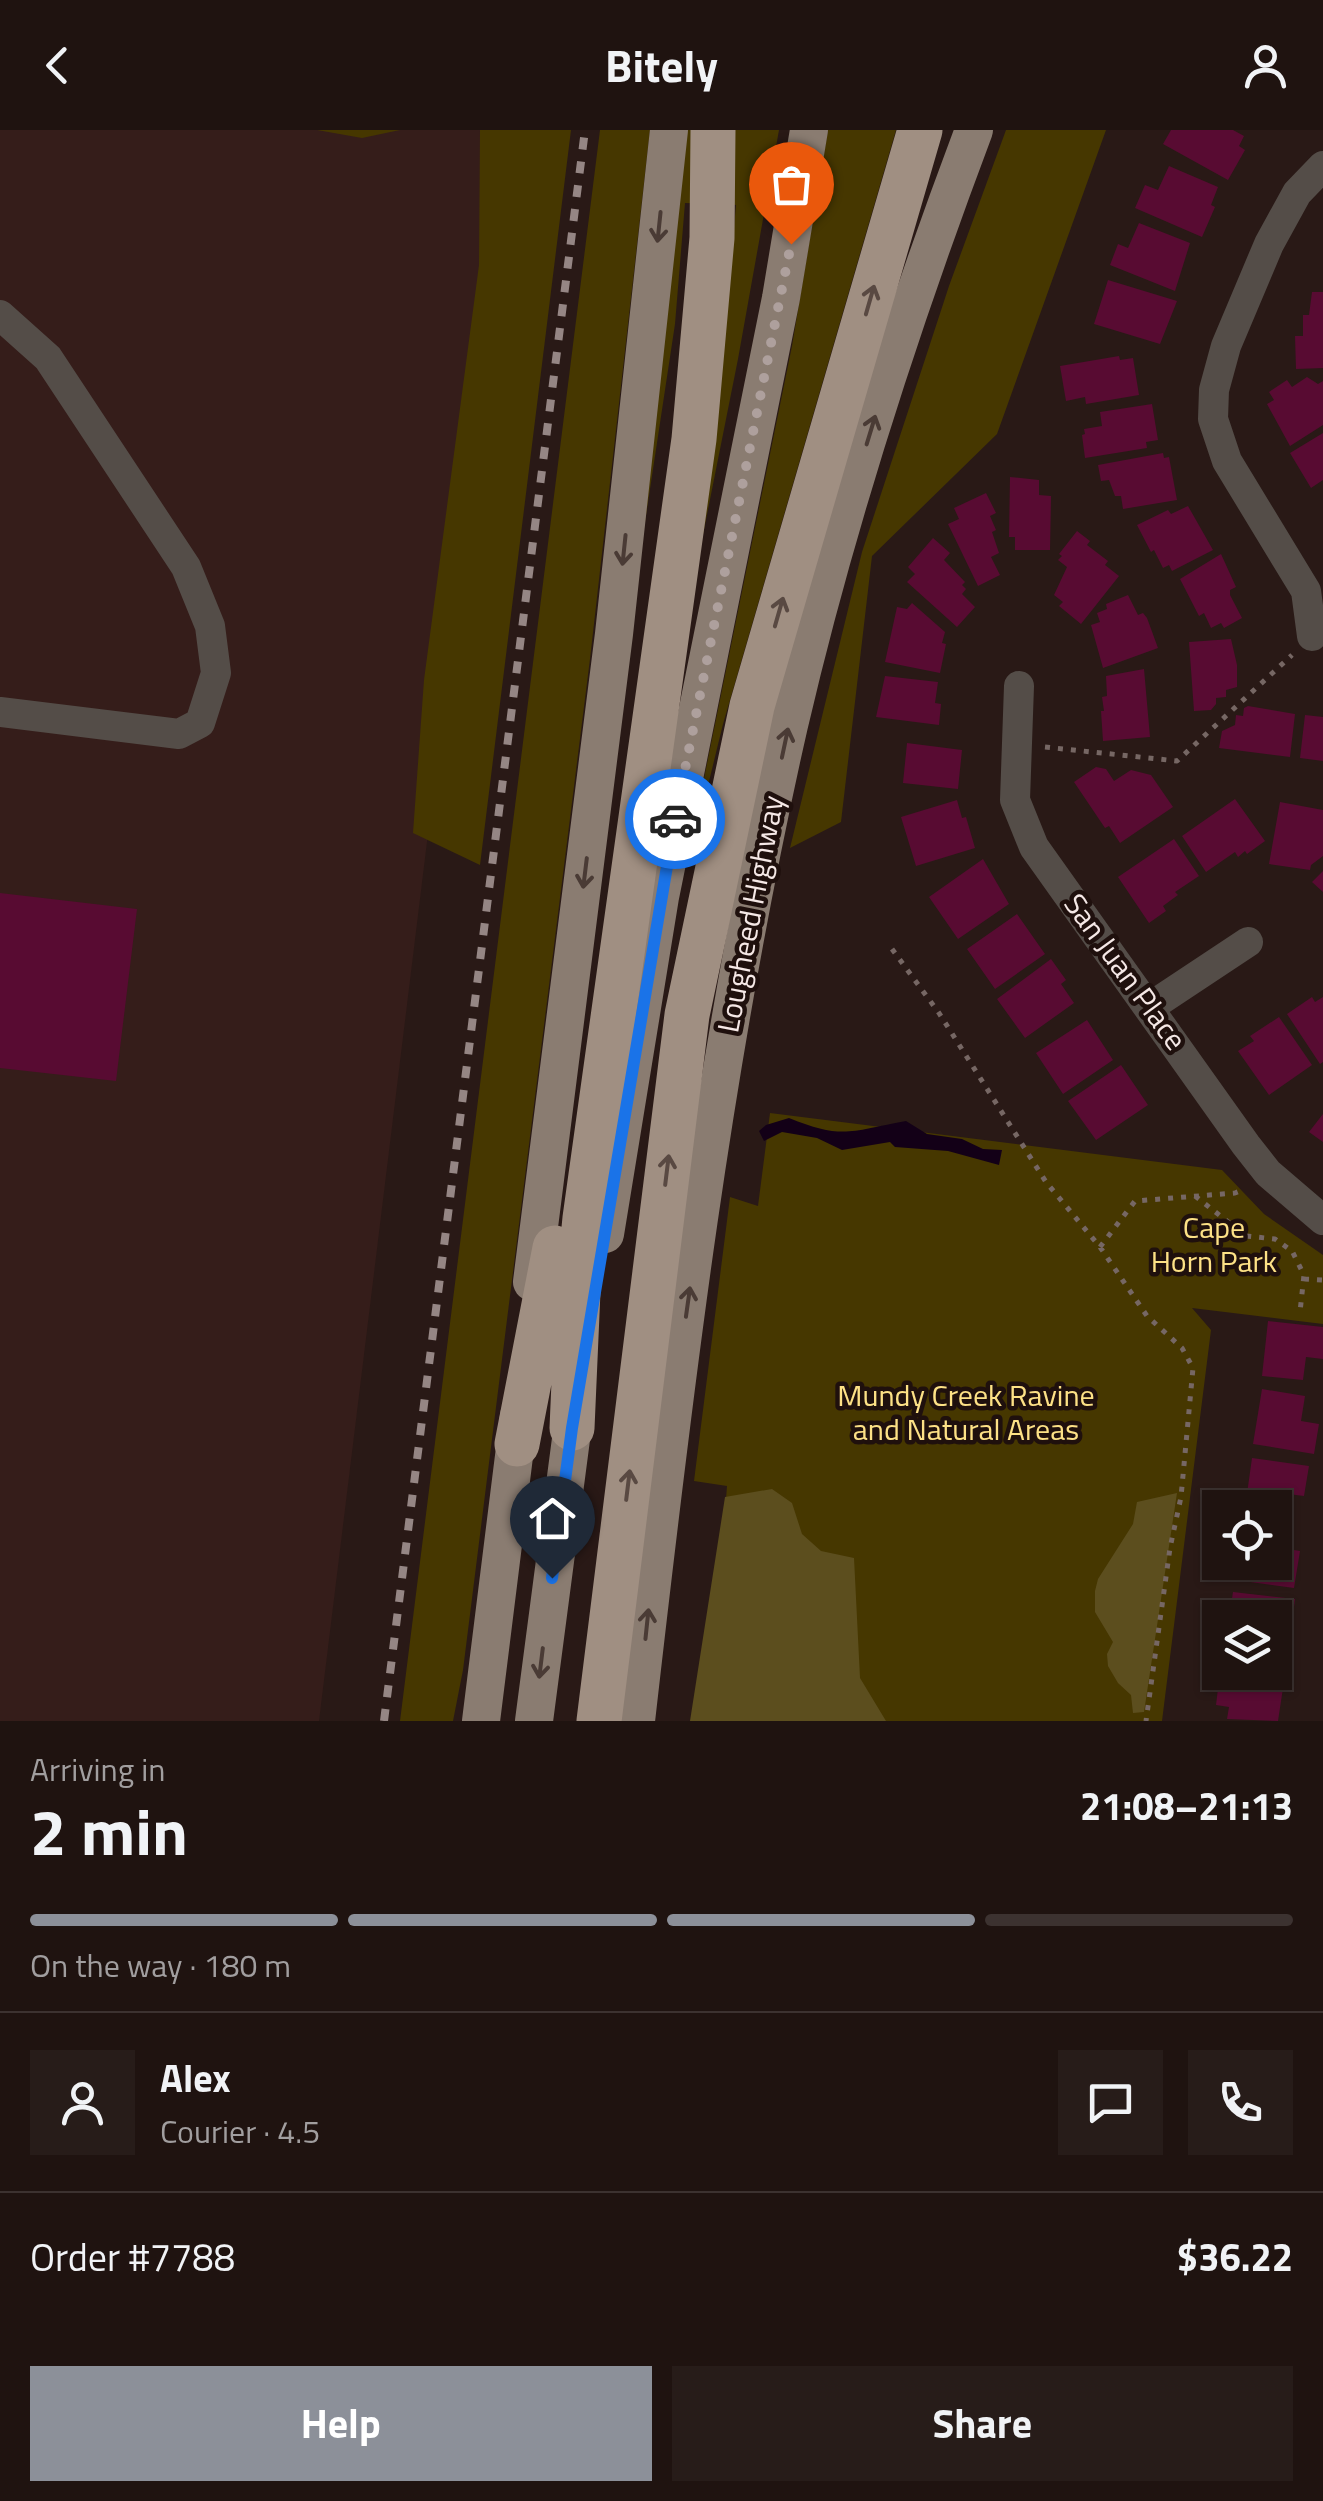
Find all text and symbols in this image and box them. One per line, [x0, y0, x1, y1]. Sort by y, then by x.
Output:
text: Bitely [605, 31, 718, 99]
icon: back [30, 38, 85, 93]
icon: person [1238, 38, 1293, 93]
pin [749, 142, 834, 245]
icon: bag [764, 157, 819, 212]
one-way arrow [649, 210, 668, 243]
one-way arrow [862, 285, 880, 317]
one-way arrow [863, 415, 881, 446]
one-way arrow [614, 533, 633, 566]
one-way arrow [771, 597, 789, 629]
one-way arrow [777, 728, 796, 760]
courier [625, 769, 725, 869]
street label: Lougheed Highway [704, 791, 796, 1036]
icon: car [648, 792, 703, 847]
one-way arrow [575, 856, 594, 888]
street label: San Juan Place [1053, 883, 1199, 1059]
one-way arrow [659, 1155, 677, 1187]
park label: Cape Horn Park [1151, 1204, 1277, 1284]
one-way arrow [679, 1286, 698, 1318]
park label: Mundy Creek Ravine and Natural Areas [837, 1372, 1095, 1452]
one-way arrow [619, 1470, 638, 1502]
pin [510, 1476, 595, 1579]
map controls [1202, 1490, 1292, 1690]
button: locate [1202, 1490, 1292, 1580]
icon: home [525, 1491, 580, 1546]
button: layers [1202, 1600, 1292, 1690]
one-way arrow [638, 1608, 657, 1641]
one-way arrow [531, 1647, 550, 1679]
text: Arriving in [30, 1745, 166, 1793]
text: 21:08–21:13 [1080, 1777, 1293, 1835]
text: 2 min [30, 1781, 188, 1880]
text: On the way · 180 m [30, 1941, 291, 1989]
text: Alex [160, 2049, 231, 2107]
button: person [30, 2050, 135, 2155]
button: chat [1058, 2050, 1163, 2155]
button: phone [1188, 2050, 1293, 2155]
text: Courier · 4.5 [160, 2107, 320, 2155]
text: Order #7788 [30, 2228, 235, 2286]
text: $36.22 [1177, 2228, 1293, 2286]
button: Help [30, 2366, 652, 2481]
button: Share [672, 2366, 1293, 2481]

